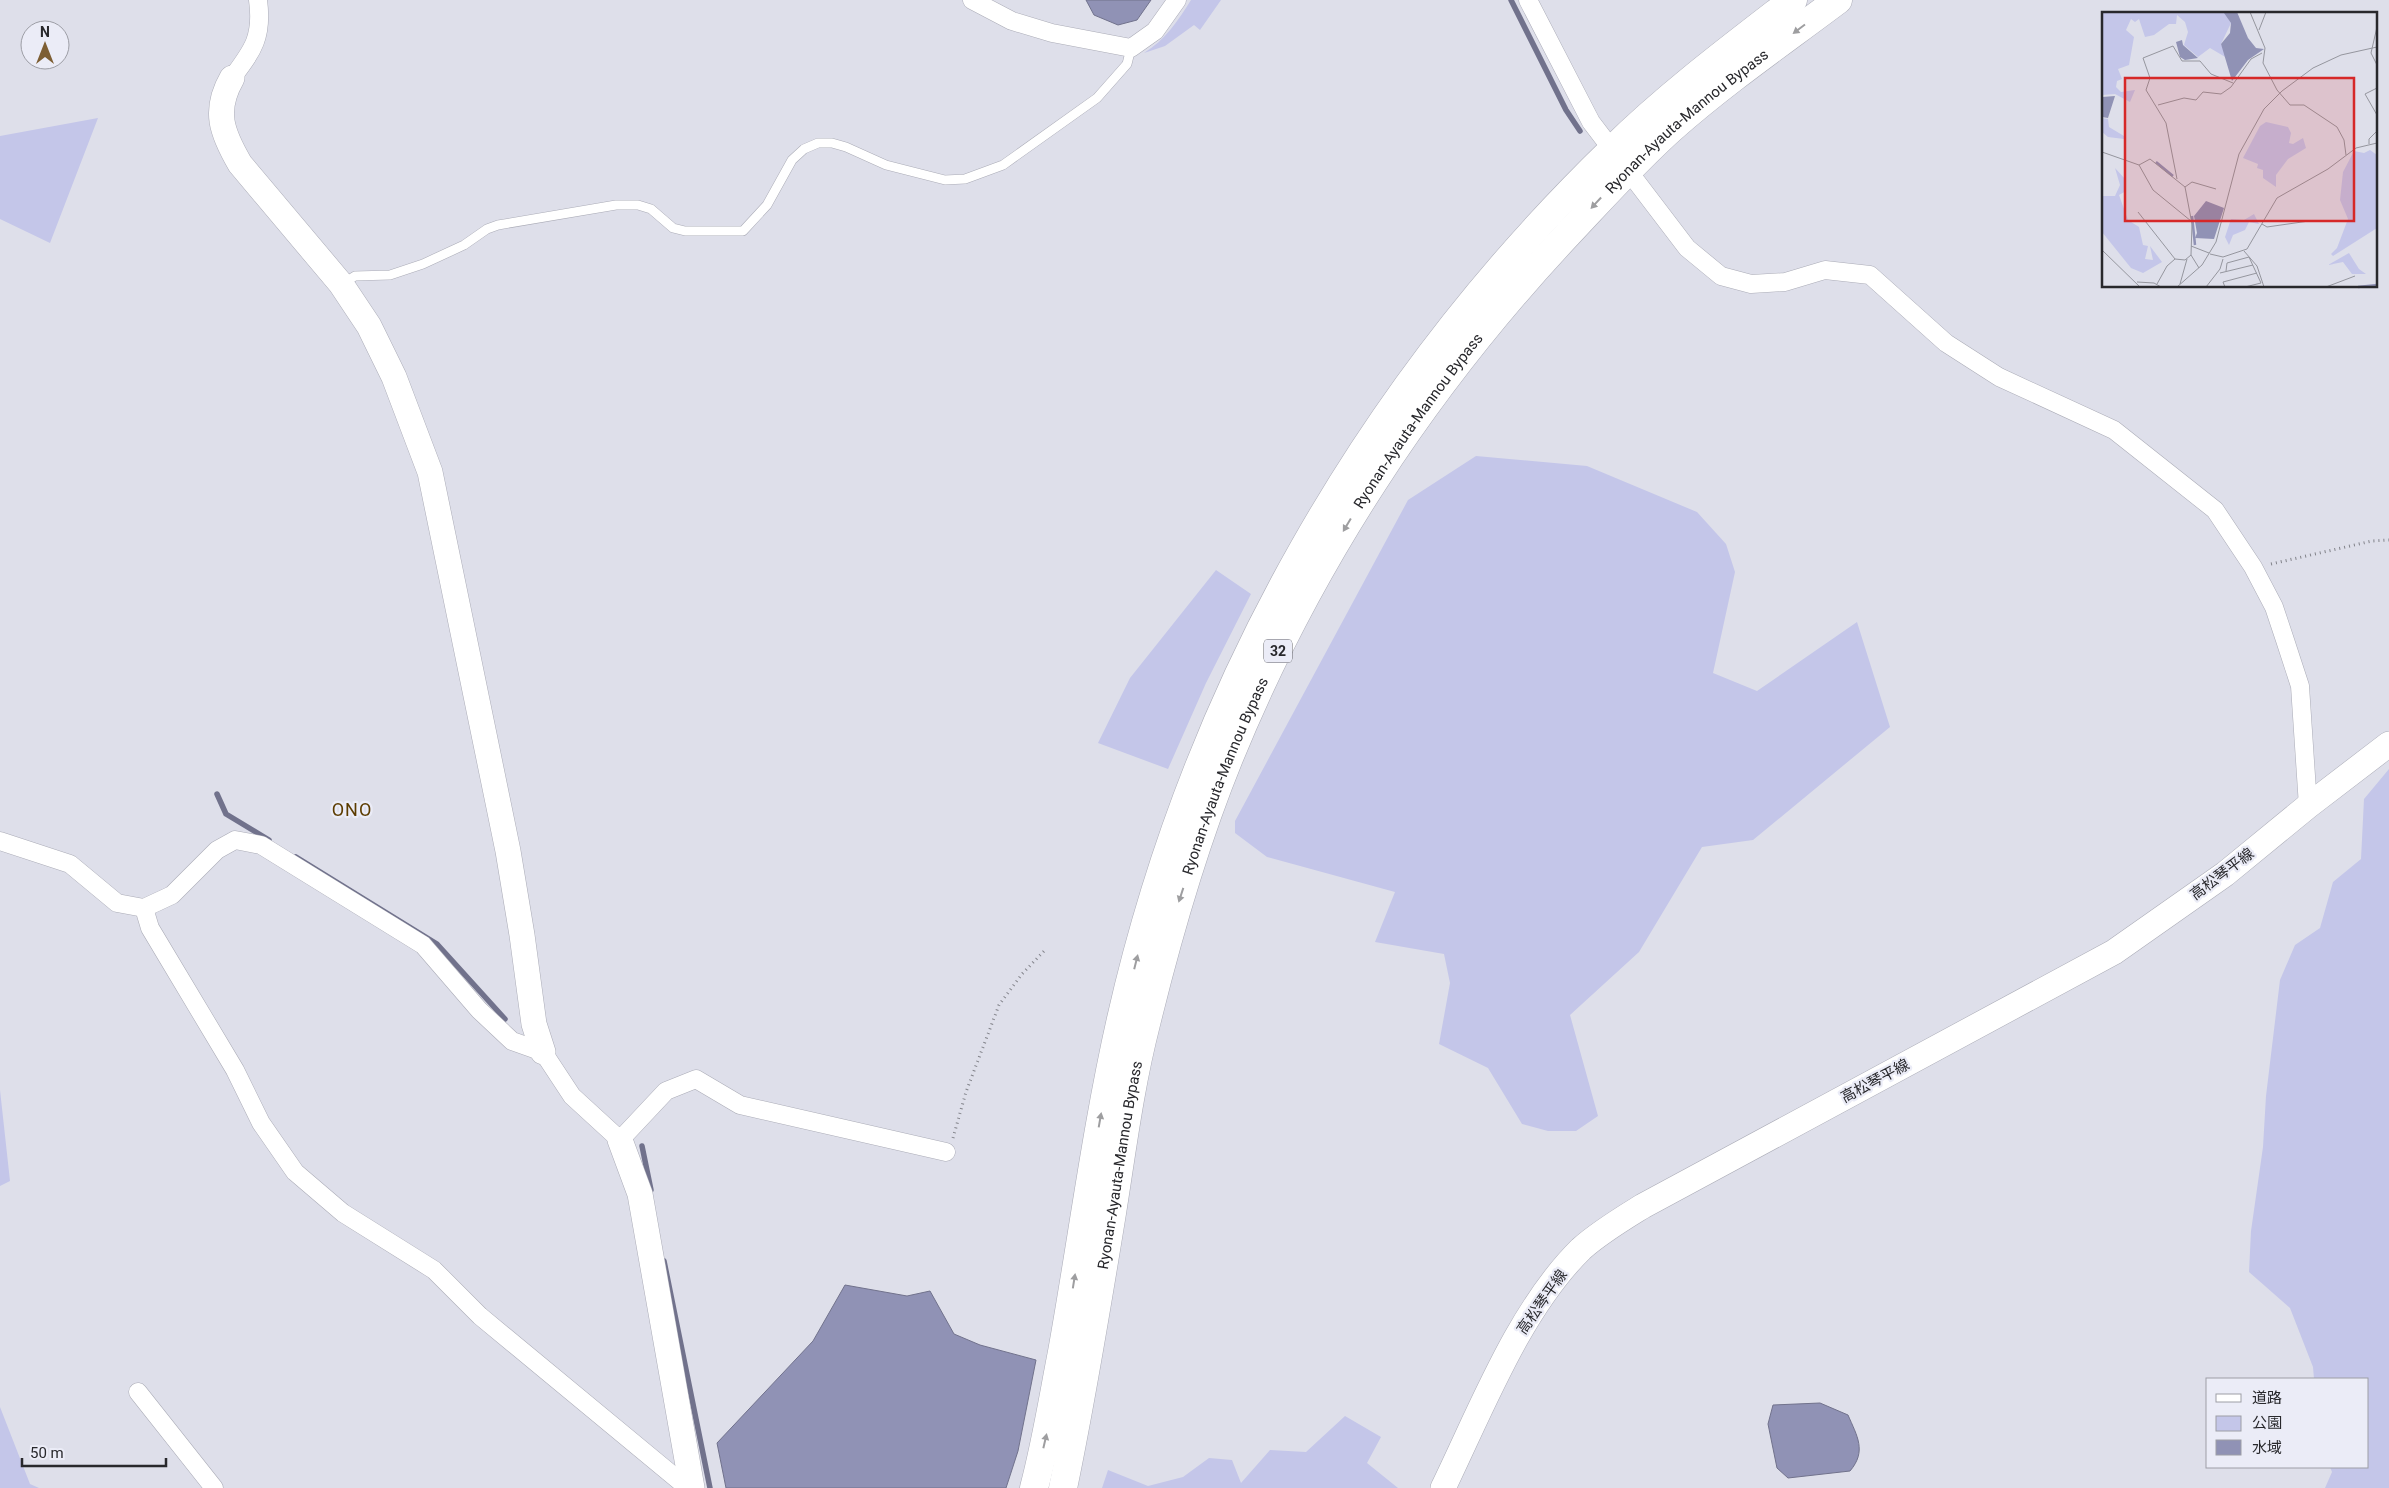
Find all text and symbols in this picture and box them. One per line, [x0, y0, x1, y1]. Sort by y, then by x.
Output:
inset map [2102, 12, 2376, 288]
north arrow [20, 20, 70, 70]
text: N [40, 24, 50, 40]
one-way arrow [1792, 24, 1806, 34]
street label: Ryonan-Ayauta-Mannou Bypass [1602, 45, 1772, 197]
one-way arrow [1590, 197, 1602, 209]
street label: Ryonan-Ayauta-Mannou Bypass [1350, 330, 1487, 512]
one-way arrow [1343, 518, 1352, 531]
road number: 32 [1264, 640, 1292, 662]
street label: Ryonan-Ayauta-Mannou Bypass [1179, 674, 1272, 877]
district label: ONO [332, 799, 372, 820]
street label: 高松琴平線 [2187, 844, 2257, 904]
one-way arrow [1177, 888, 1184, 903]
one-way arrow [1132, 954, 1140, 969]
street label: 高松琴平線 [1838, 1055, 1912, 1107]
street label: Ryonan-Ayauta-Mannou Bypass [1094, 1059, 1146, 1271]
one-way arrow [1097, 1112, 1105, 1128]
street label: 高松琴平線 [1513, 1266, 1571, 1338]
one-way arrow [1070, 1272, 1078, 1288]
legend [2206, 1378, 2369, 1468]
text: 道路 [2252, 1389, 2282, 1407]
text: 公園 [2252, 1414, 2282, 1432]
one-way arrow [1041, 1433, 1049, 1448]
scale bar [22, 1436, 166, 1468]
text: 水域 [2252, 1439, 2282, 1457]
text: 50 m [30, 1444, 64, 1462]

